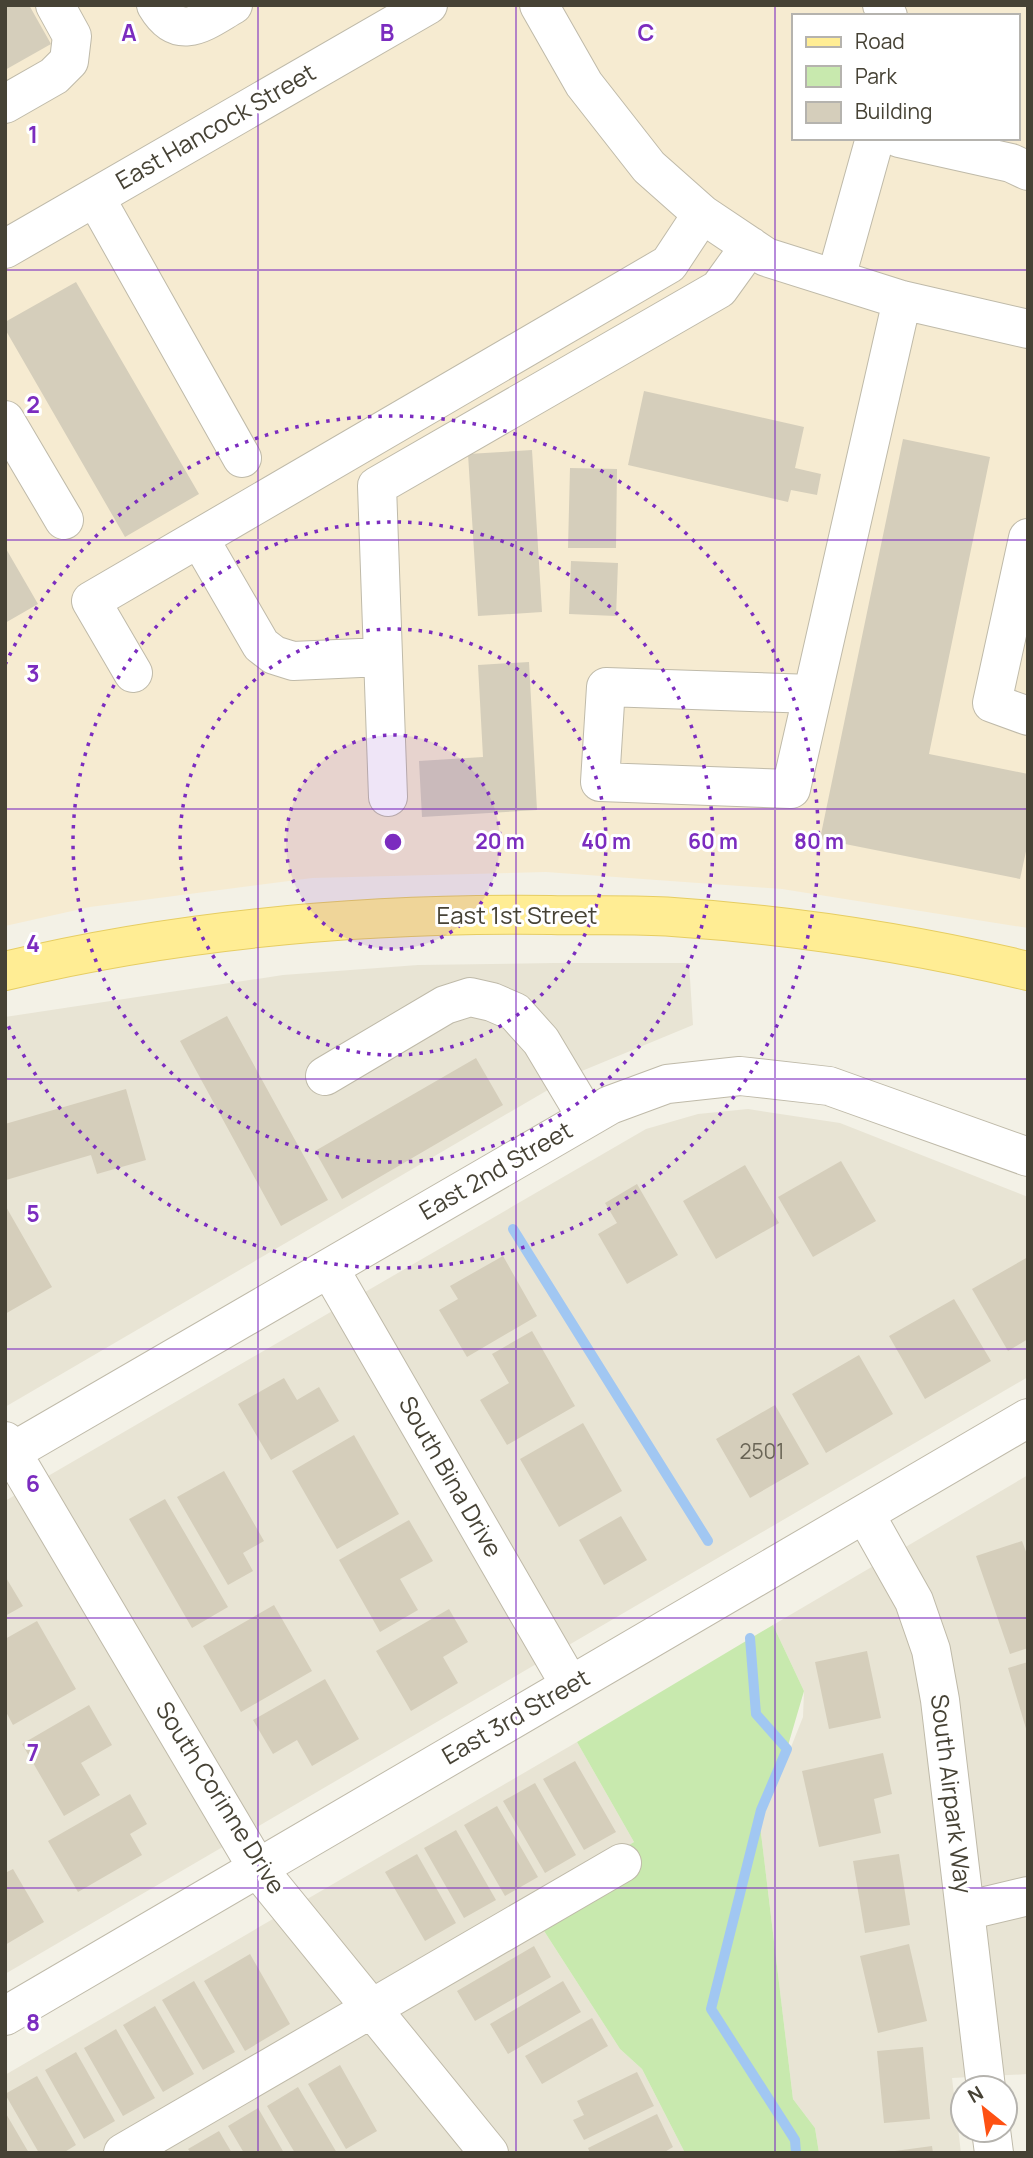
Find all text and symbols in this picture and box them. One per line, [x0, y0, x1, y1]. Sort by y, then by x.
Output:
legend [792, 14, 1019, 140]
text: A [121, 16, 137, 48]
text: B [380, 16, 394, 48]
text: C [638, 16, 655, 48]
text: Road [855, 27, 905, 55]
street label: East Hancock Street [109, 55, 321, 196]
text: Park [855, 62, 897, 90]
text: Building [855, 97, 932, 125]
text: 1 [28, 118, 38, 150]
text: 2 [26, 388, 40, 420]
text: 3 [26, 657, 40, 689]
text: 20 m [475, 827, 525, 855]
text: 40 m [581, 827, 631, 855]
text: 60 m [688, 827, 738, 855]
text: 80 m [794, 827, 844, 855]
centre of rings [381, 830, 405, 854]
street label: East 1st Street [437, 898, 597, 931]
text: 4 [26, 927, 40, 959]
street label: East 2nd Street [413, 1113, 578, 1227]
text: 5 [26, 1197, 40, 1229]
street label: South Bina Drive [392, 1390, 511, 1563]
house number: 2501 [739, 1437, 785, 1465]
text: 6 [26, 1467, 40, 1499]
street label: East 3rd Street [435, 1660, 595, 1771]
street label: South Airpark Way [924, 1692, 981, 1896]
street label: South Corinne Drive [149, 1695, 294, 1900]
text: 7 [27, 1736, 39, 1768]
text: 8 [26, 2006, 40, 2038]
north arrow [949, 2074, 1019, 2144]
text: N [963, 2080, 988, 2109]

